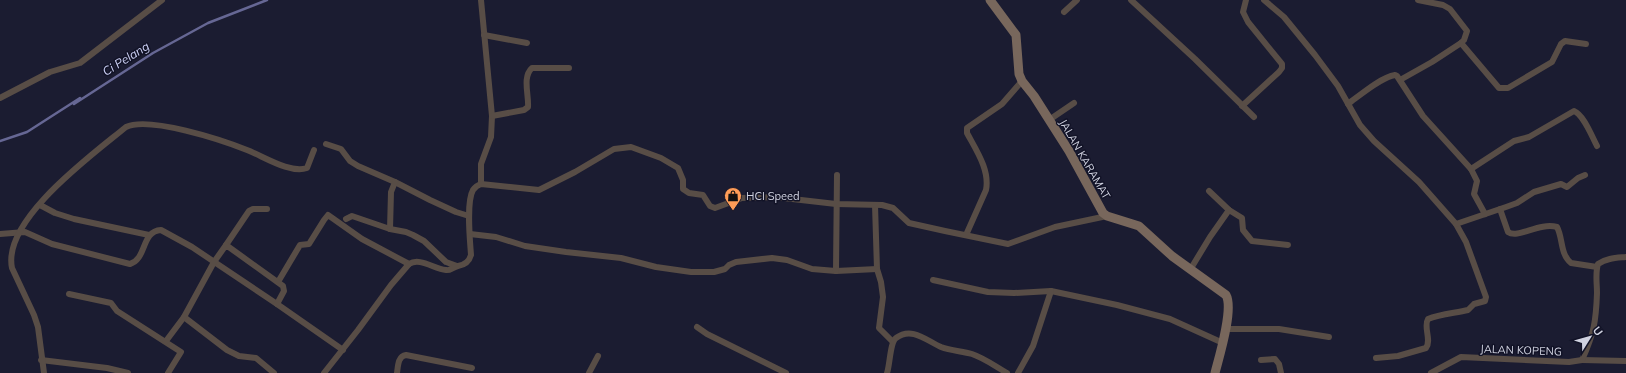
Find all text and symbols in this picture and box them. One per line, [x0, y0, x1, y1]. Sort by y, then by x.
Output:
water label: Ci Pelang [99, 38, 152, 79]
street label: JALAN KARAMAT [1056, 116, 1114, 202]
shop icon: HCI Speed [723, 186, 743, 211]
place label: HCI Speed [746, 189, 800, 203]
north arrow [1570, 317, 1610, 357]
text: U [1590, 324, 1606, 338]
street label: JALAN KOPENG [1480, 342, 1562, 358]

